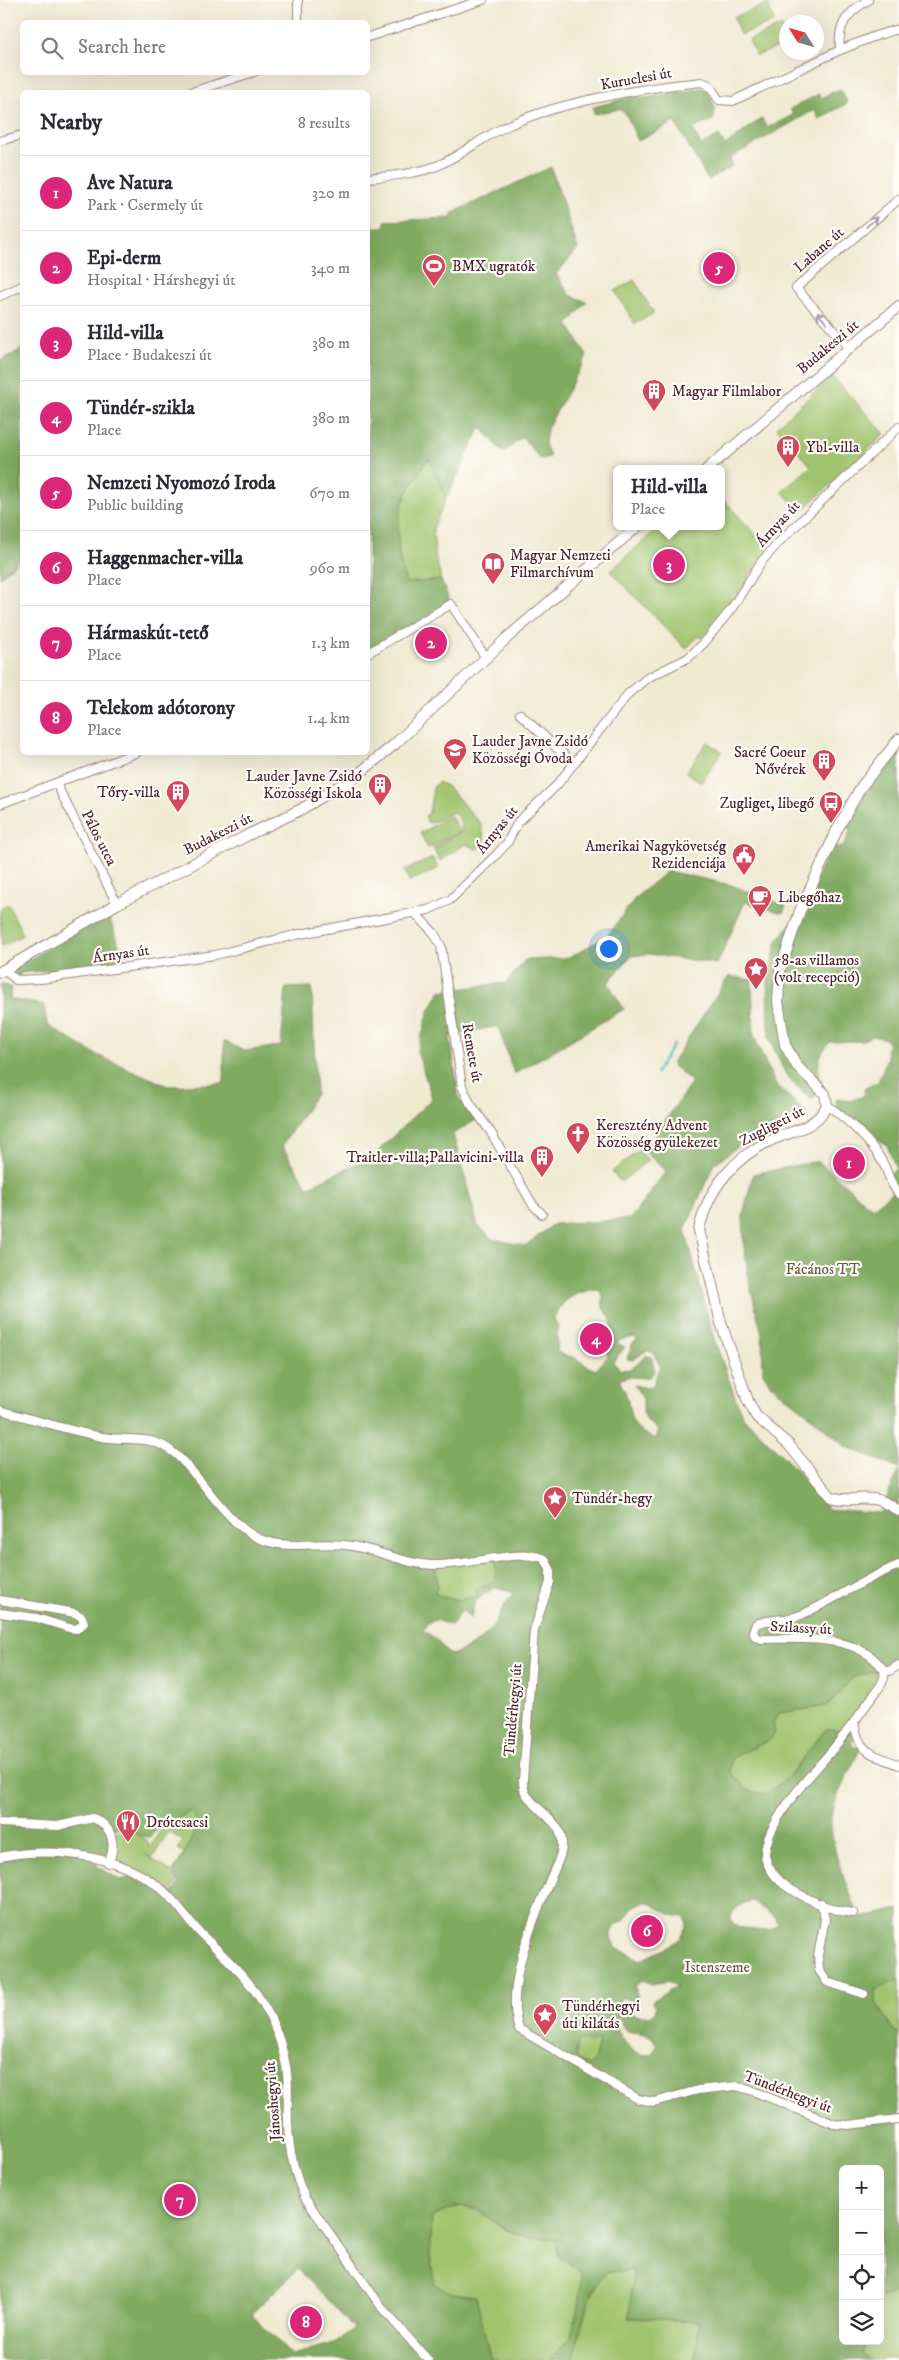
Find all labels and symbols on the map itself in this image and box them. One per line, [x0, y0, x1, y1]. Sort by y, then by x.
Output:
north arrow [779, 15, 824, 60]
street label: Kuruclesi út [599, 63, 673, 95]
one-way arrow [866, 216, 879, 228]
street label: Labanc út [790, 223, 848, 277]
pin: 5 [703, 249, 735, 287]
sports icon: BMX ugratók [421, 253, 447, 287]
place label: BMX ugratók [452, 257, 536, 276]
one-way arrow [817, 312, 828, 325]
street label: Budakeszi út [793, 316, 863, 378]
building icon: Magyar Filmlabor [641, 378, 667, 412]
place label: Magyar Filmlabor [672, 382, 782, 401]
building icon: Ybl-villa [775, 434, 801, 468]
place label: Ybl-villa [806, 438, 860, 457]
street label: Árnyas út [751, 496, 804, 551]
place label: Magyar Nemzeti Filmarchívum [510, 546, 611, 582]
pin: 3 [653, 546, 685, 584]
library icon: Magyar Nemzeti Filmarchívum [480, 551, 506, 585]
pin: 2 [415, 624, 447, 662]
place label: Lauder Javne Zsidó Közösségi Óvoda [472, 732, 588, 768]
school or university icon: Lauder Javne Zsidó Közösségi Óvoda [442, 737, 468, 771]
place label: Sacré Coeur Nővérek [734, 743, 807, 779]
building icon: Sacré Coeur Nővérek [811, 748, 837, 782]
place label: Lauder Javne Zsidó Közösségi Iskola [246, 767, 363, 803]
building icon: Lauder Javne Zsidó Közösségi Iskola [367, 772, 393, 806]
building icon: Tőry-villa [165, 779, 191, 813]
place label: Tőry-villa [97, 783, 161, 802]
bus stop icon: Zugliget, libegő [818, 790, 844, 824]
place label: Zugliget, libegő [720, 794, 815, 813]
street label: Árnyas út [471, 801, 522, 858]
street label: Pálos utca [77, 807, 121, 870]
street label: Budakeszi út [180, 808, 256, 859]
place label: Amerikai Nagykövetség Rezidenciája [585, 837, 727, 873]
public building icon: Amerikai Nagykövetség Rezidenciája [731, 842, 757, 876]
cafe icon: Libegőhaz [747, 884, 773, 918]
place label: Libegőhaz [778, 888, 842, 907]
your location [596, 936, 622, 962]
street label: Árnyas út [91, 940, 151, 967]
place label: 58-as villamos (volt recepció) [774, 951, 860, 987]
place icon: 58-as villamos (volt recepció) [743, 956, 769, 990]
street label: Remete út [457, 1022, 487, 1084]
street label: Zugligeti út [736, 1102, 808, 1150]
place label: Keresztény Advent Közösség gyülekezet [596, 1116, 718, 1152]
church icon: Keresztény Advent Közösség gyülekezet [565, 1121, 591, 1155]
building icon: Traitler-villa;Pallavicini-villa [529, 1144, 555, 1178]
pin: 1 [833, 1144, 865, 1182]
place label: Traitler-villa;Pallavicini-villa [346, 1148, 525, 1167]
park label: Fácános TT [786, 1260, 861, 1279]
pin: 4 [580, 1320, 612, 1358]
place icon: Tündér-hegy [542, 1485, 568, 1519]
place label: Tündér-hegy [572, 1489, 653, 1508]
street label: Szilassy út [770, 1617, 832, 1639]
street label: Tündérhegyi út [499, 1663, 527, 1757]
restaurant icon: Drótcsacsi [115, 1809, 141, 1843]
place label: Drótcsacsi [146, 1813, 208, 1832]
pin: 6 [631, 1912, 663, 1950]
park label: Istenszeme [684, 1958, 750, 1977]
place label: Tündérhegyi úti kilátás [562, 1997, 640, 2033]
place icon: Tündérhegyi úti kilátás [532, 2002, 558, 2036]
street label: Jánoshegyi út [261, 2060, 285, 2144]
street label: Tündérhegyi út [741, 2066, 835, 2118]
pin: 7 [164, 2181, 196, 2219]
pin: 8 [290, 2303, 322, 2341]

